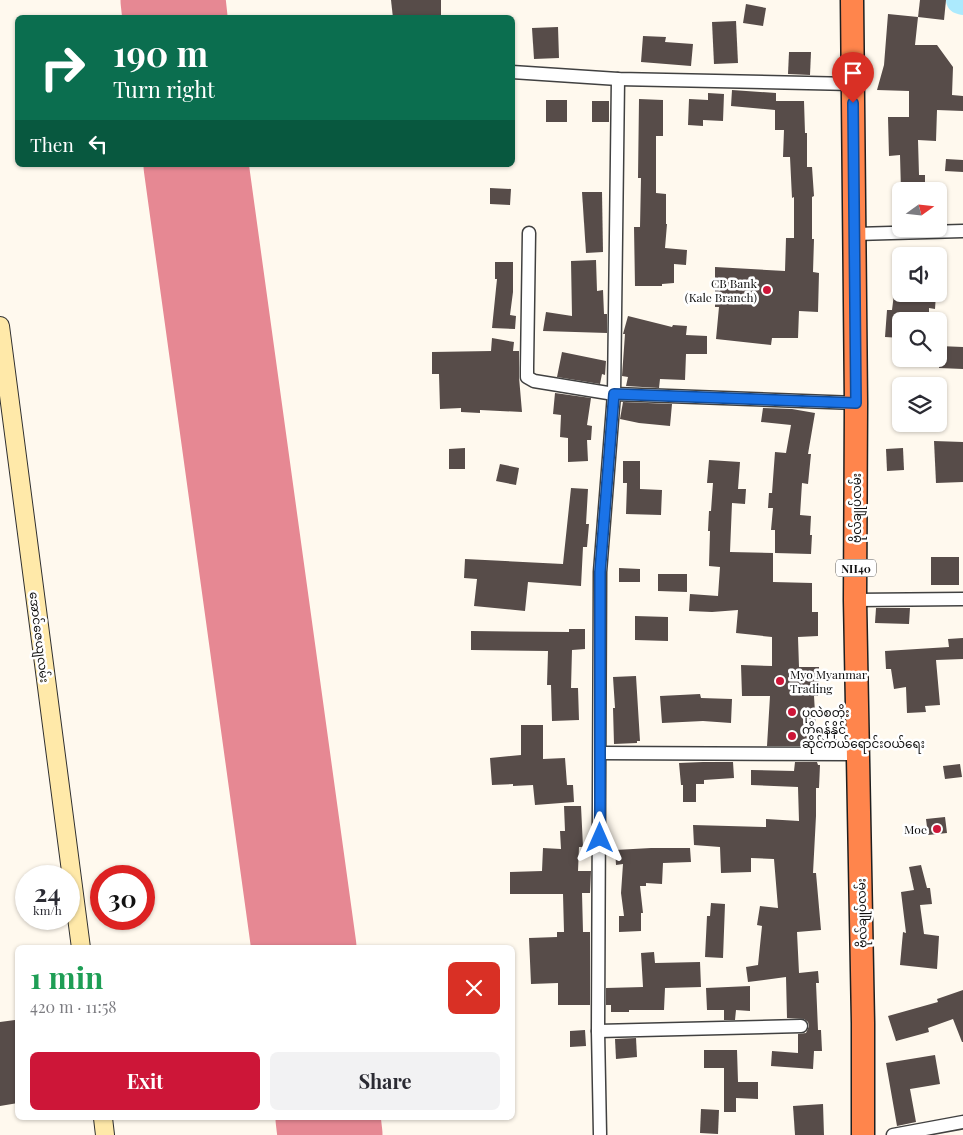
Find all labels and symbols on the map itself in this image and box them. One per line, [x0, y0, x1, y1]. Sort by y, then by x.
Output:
pin [832, 52, 874, 103]
north arrow [892, 182, 948, 238]
place label: CB Bank (Kale Branch) [685, 275, 757, 305]
marker: CB Bank (Kale Branch) [761, 284, 773, 296]
street label: ဗိုလ်ချုပ်လမ်း [848, 473, 867, 543]
road number: NH40 [836, 560, 876, 576]
street label: အောင်ဇေယျလမ်း [24, 591, 54, 684]
place label: Myo Myanmar Trading [790, 666, 868, 696]
marker: Myo Myanmar Trading [774, 675, 786, 687]
place label: ပုလဲစတိုး [802, 704, 849, 723]
marker: ပုလဲစတိုး [786, 706, 798, 718]
place label: ကိုရန်နိုင် ဆိုင်ကယ်ရောင်းဝယ်ရေး [802, 721, 925, 754]
marker: ကိုရန်နိုင် ဆိုင်ကယ်ရောင်းဝယ်ရေး [786, 730, 798, 742]
position arrow [573, 811, 625, 863]
place label: Moe [904, 821, 927, 837]
marker: Moe [931, 823, 943, 835]
speed limit sign: 30 [90, 865, 155, 930]
street label: ဗိုလ်ချုပ်လမ်း [852, 878, 873, 948]

